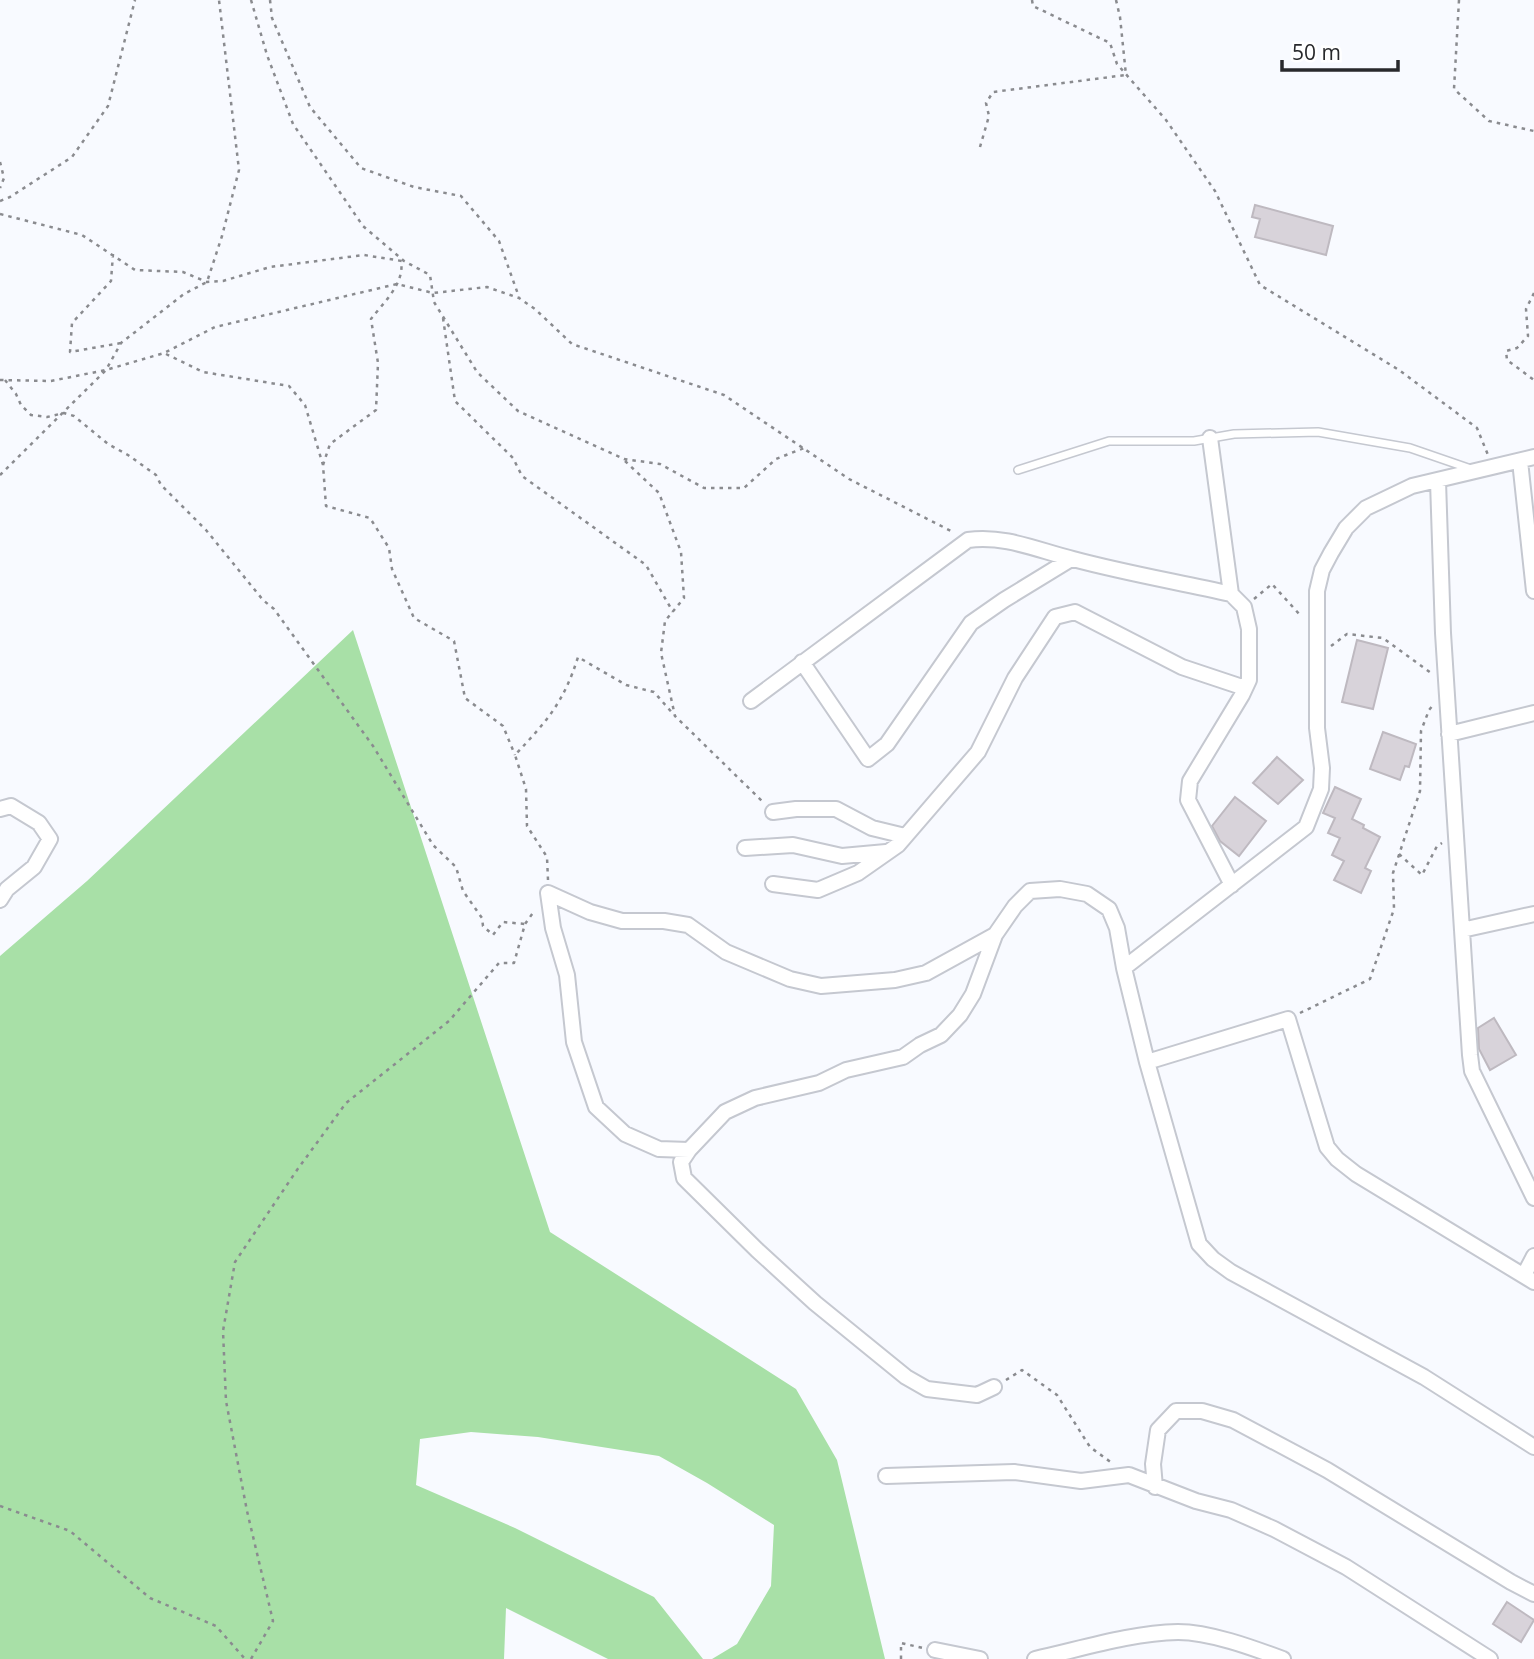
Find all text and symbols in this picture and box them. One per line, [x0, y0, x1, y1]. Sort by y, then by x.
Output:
scale bar [1282, 28, 1398, 72]
text: 50 m [1292, 38, 1341, 66]

